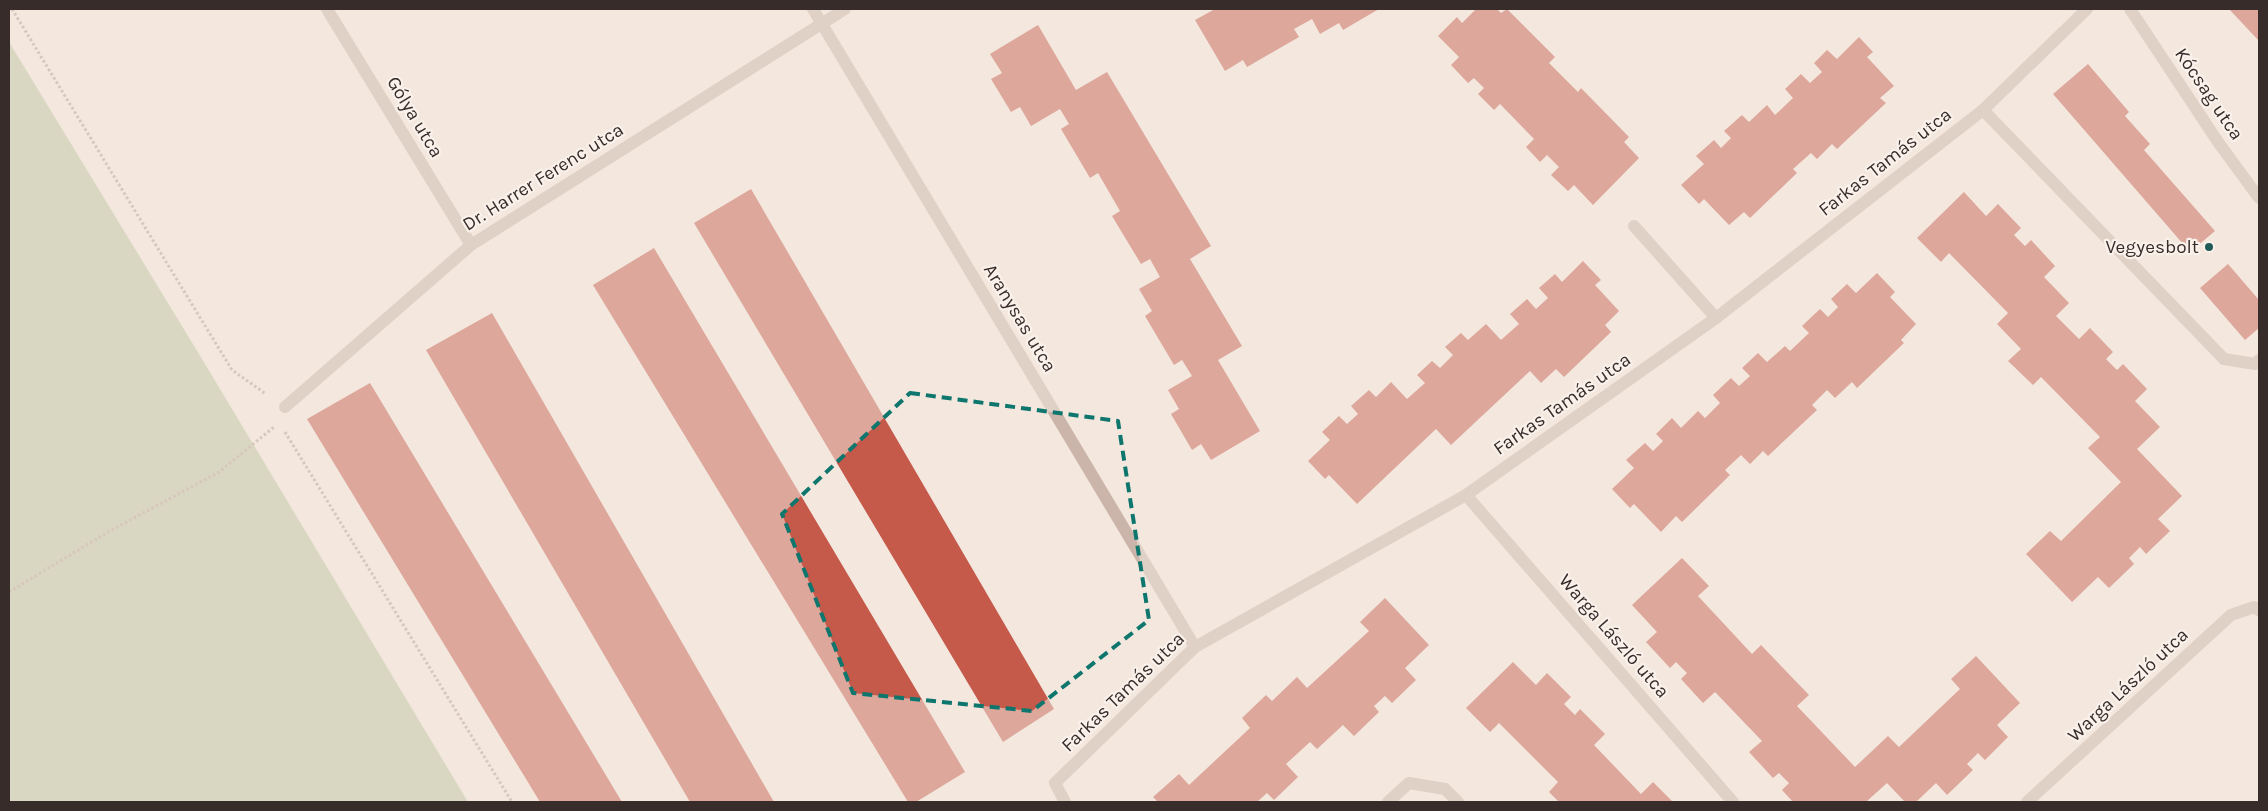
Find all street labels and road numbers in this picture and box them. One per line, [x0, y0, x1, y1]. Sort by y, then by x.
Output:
street label: Kócsag utca [2170, 44, 2248, 144]
street label: Gólya utca [382, 72, 448, 162]
street label: Farkas Tamás utca [1814, 103, 1956, 221]
street label: Dr. Harrer Ferenc utca [458, 118, 628, 236]
street label: Aranysas utca [979, 260, 1061, 376]
street label: Farkas Tamás utca [1489, 348, 1635, 460]
street label: Warga László utca [1554, 570, 1674, 702]
street label: Warga László utca [2063, 624, 2193, 746]
street label: Farkas Tamás utca [1057, 628, 1189, 756]

